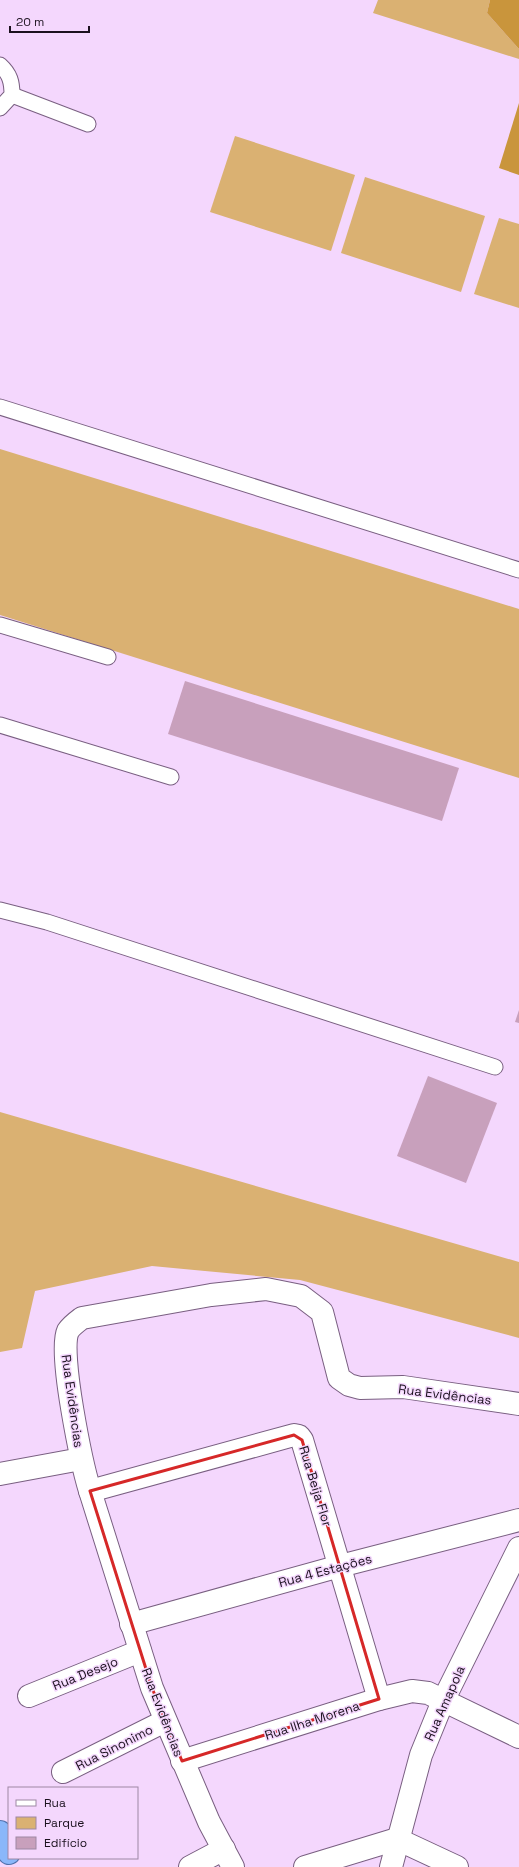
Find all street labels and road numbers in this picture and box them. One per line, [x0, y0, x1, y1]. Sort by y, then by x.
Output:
street label: Rua Evidências [58, 1353, 87, 1449]
street label: Rua Evidências [397, 1380, 493, 1409]
street label: Rua Beija Flor [295, 1444, 336, 1529]
street label: Rua 4 Estações [277, 1550, 374, 1591]
street label: Rua Desejo [50, 1653, 120, 1694]
street label: Rua Amapola [420, 1662, 469, 1744]
street label: Rua Evidências [138, 1665, 187, 1759]
street label: Rua Ilha Morena [262, 1697, 362, 1744]
street label: Rua Sinonimo [73, 1721, 156, 1774]

